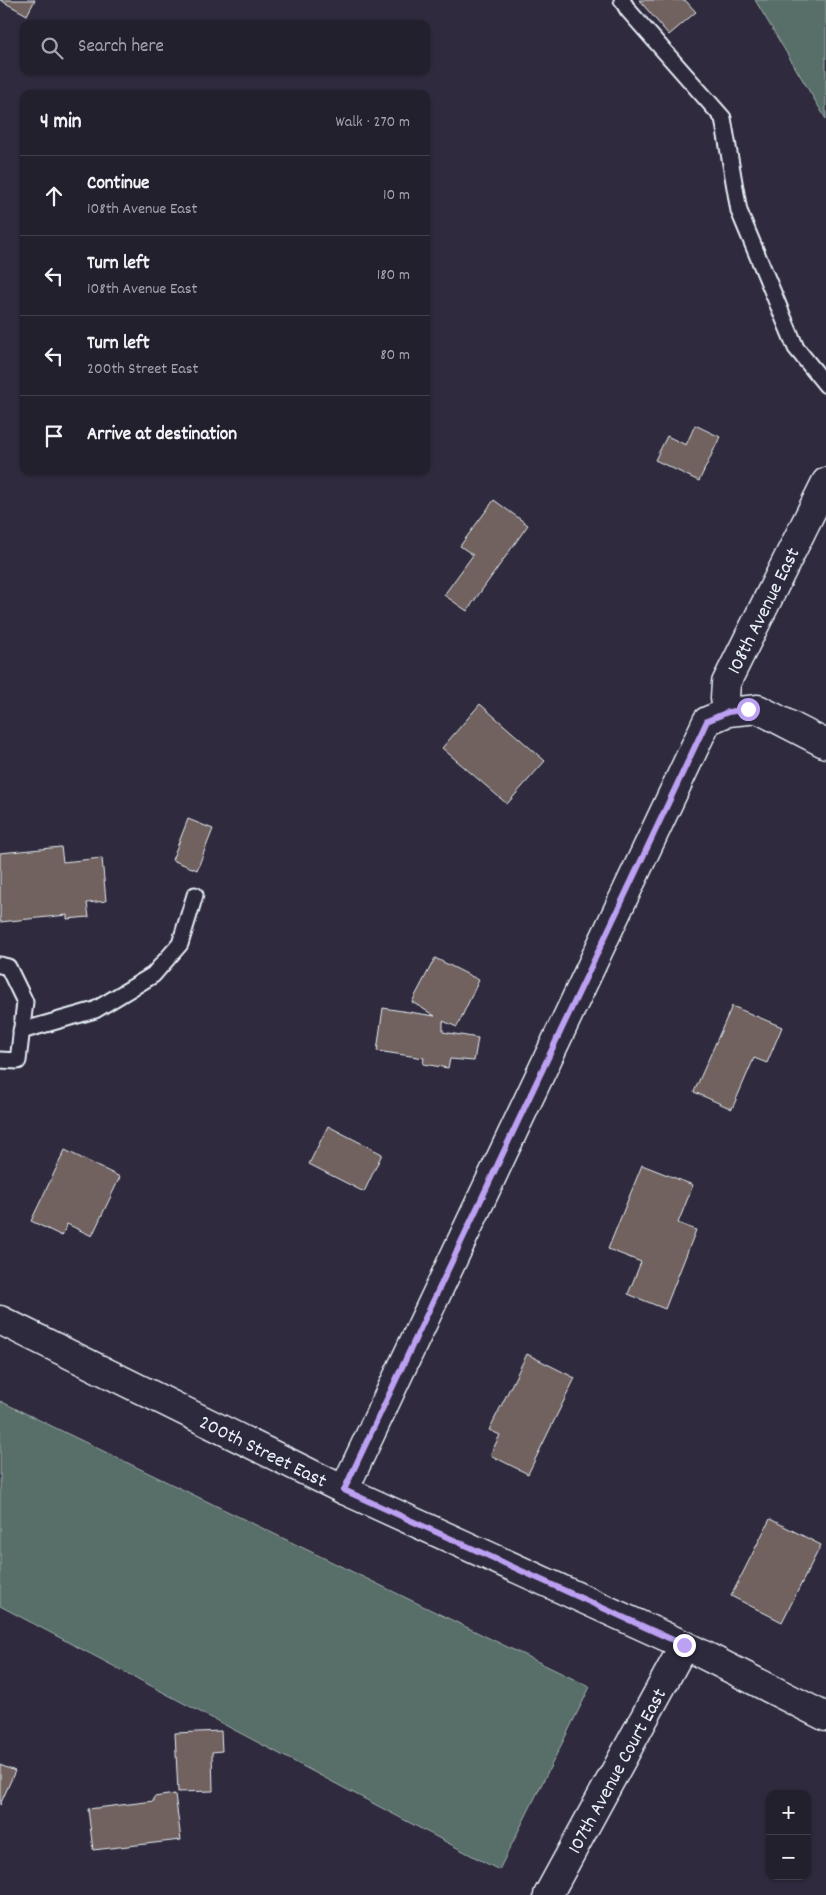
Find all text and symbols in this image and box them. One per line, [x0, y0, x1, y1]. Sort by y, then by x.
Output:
search box [20, 20, 430, 75]
icon: search [38, 34, 66, 62]
text: Search here [78, 34, 164, 61]
text: 4 min [40, 108, 82, 138]
text: Walk · 270 m [335, 111, 410, 134]
text: Continue [87, 171, 149, 198]
icon: ahead [40, 182, 68, 210]
text: 10 m [383, 184, 410, 207]
text: 108th Avenue East [87, 198, 197, 221]
text: Turn left [87, 251, 150, 278]
icon: left [40, 262, 68, 290]
text: 180 m [377, 264, 410, 287]
text: 108th Avenue East [87, 278, 197, 301]
text: Turn left [87, 331, 150, 358]
icon: left [40, 342, 68, 370]
text: 80 m [380, 344, 410, 367]
text: 200th Street East [87, 358, 198, 381]
icon: arrive [40, 422, 68, 450]
text: Arrive at destination [87, 422, 237, 449]
street label: 108th Avenue East [722, 543, 808, 680]
route start [737, 698, 760, 721]
street label: 200th Street East [194, 1410, 331, 1496]
route end [673, 1634, 696, 1657]
street label: 107th Avenue Court East [562, 1684, 675, 1859]
map controls [766, 1790, 811, 1880]
button: + [766, 1790, 811, 1835]
button: − [766, 1835, 811, 1880]

